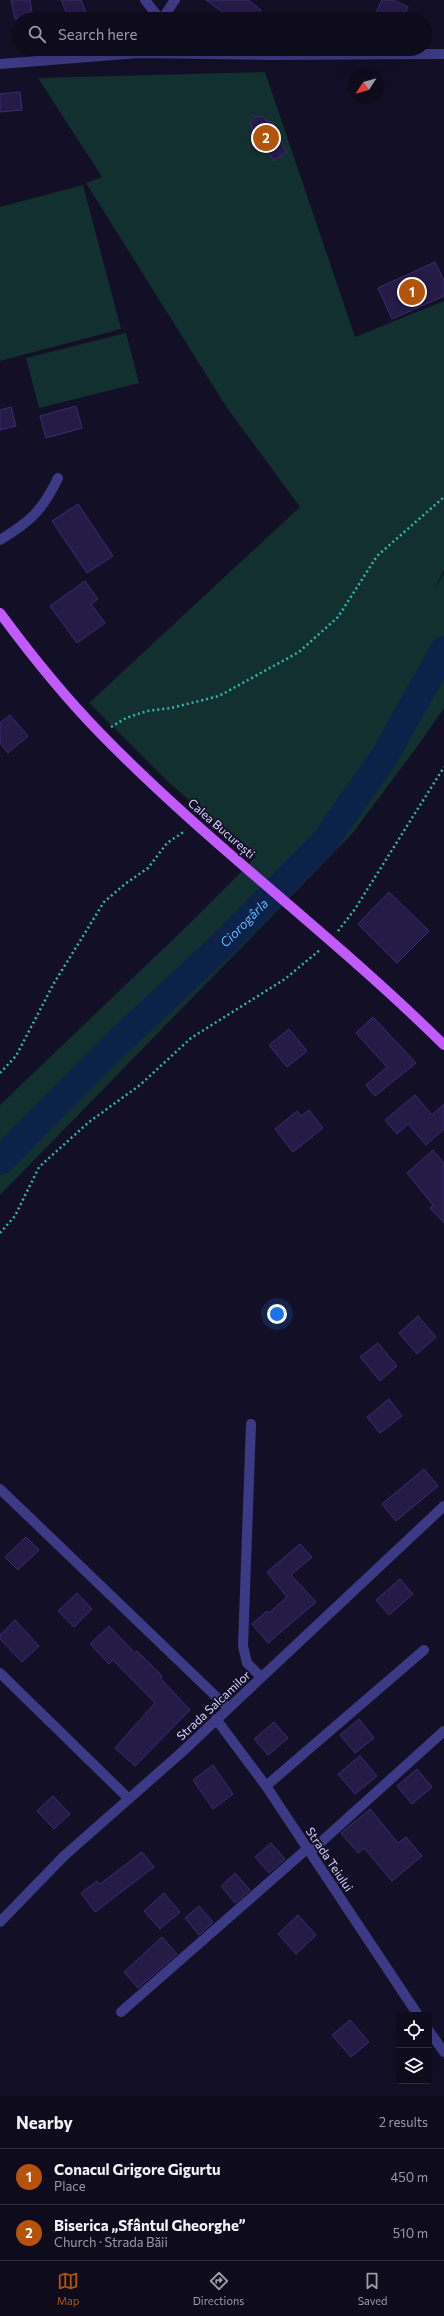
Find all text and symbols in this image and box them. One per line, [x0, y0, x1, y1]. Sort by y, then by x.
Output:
search box [12, 12, 432, 56]
icon: search [26, 23, 48, 45]
text: Search here [58, 25, 137, 43]
north arrow [348, 68, 384, 104]
pin: 2 [253, 123, 279, 153]
pin: 1 [399, 277, 425, 307]
street label: Calea București [185, 795, 258, 862]
water label: Ciorogârla [217, 895, 272, 950]
your location [267, 1304, 287, 1324]
street label: Strada Salcamilor [173, 1667, 253, 1743]
street label: Strada Teiului [304, 1824, 356, 1894]
map controls [396, 2012, 432, 2084]
button: locate [396, 2012, 432, 2048]
button: layers [396, 2048, 432, 2084]
text: Nearby [16, 2112, 73, 2133]
text: 2 results [379, 2114, 428, 2130]
text: Conacul Grigore Gigurtu [54, 2160, 221, 2178]
text: 1 [26, 2169, 32, 2185]
text: 450 m [390, 2169, 428, 2185]
text: Place [54, 2178, 86, 2194]
text: Biserica „Sfântul Gheorghe” [54, 2216, 246, 2234]
text: 2 [25, 2225, 33, 2241]
text: 510 m [393, 2225, 428, 2241]
text: Church · Strada Băii [54, 2234, 168, 2250]
tab: Map [57, 2270, 79, 2307]
tab: Directions [193, 2270, 244, 2307]
tab: Saved [358, 2270, 387, 2307]

